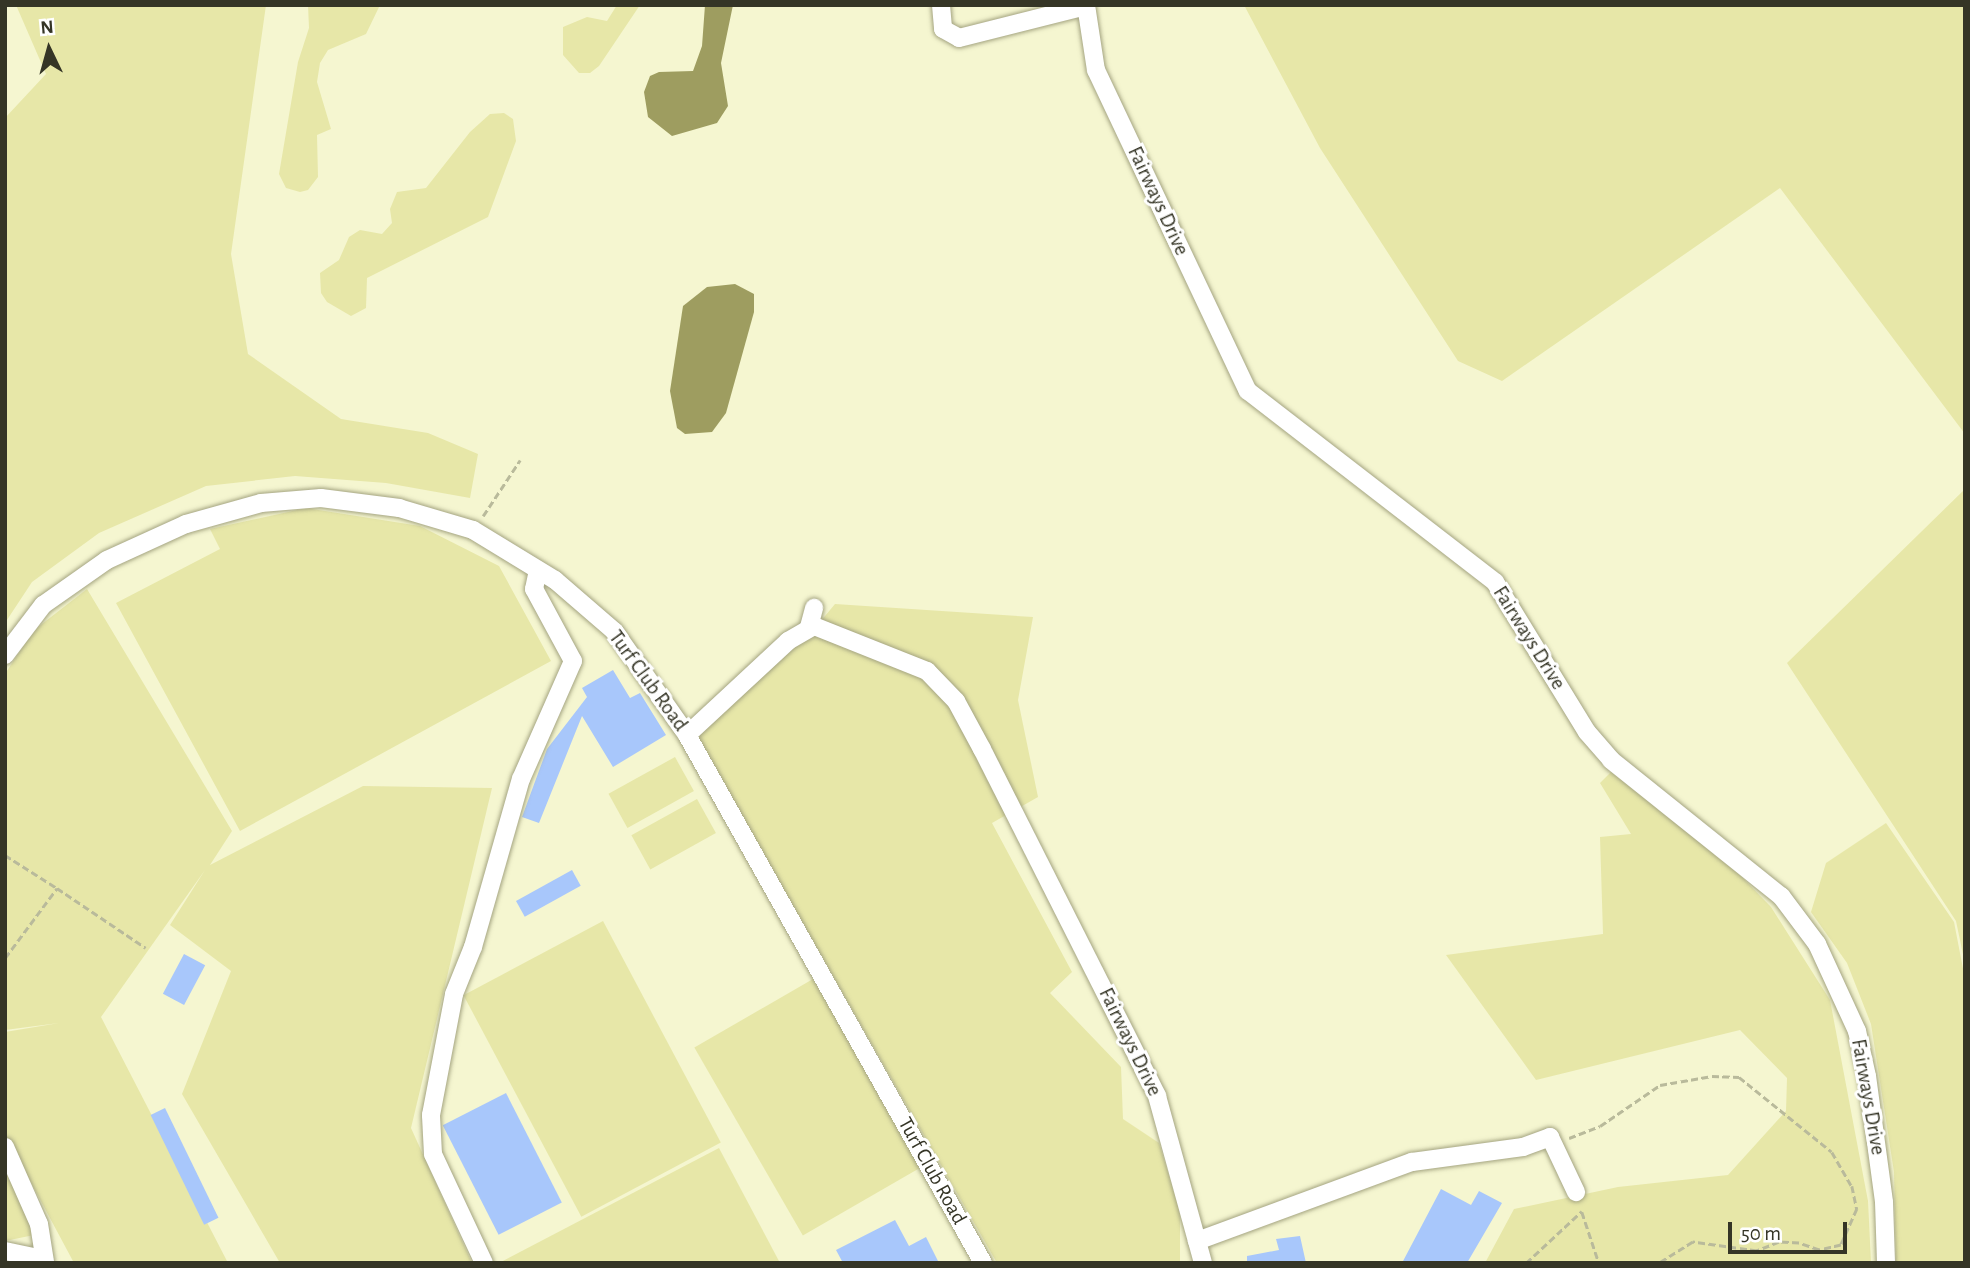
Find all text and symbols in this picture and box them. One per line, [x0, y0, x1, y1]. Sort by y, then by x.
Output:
north arrow [14, 14, 84, 84]
text: N [40, 18, 55, 38]
street label: Fairways Drive [1122, 142, 1194, 260]
street label: Fairways Drive [1487, 582, 1571, 694]
street label: Turf Club Road [603, 626, 693, 736]
street label: Fairways Drive [1093, 984, 1167, 1100]
street label: Fairways Drive [1845, 1037, 1891, 1157]
street label: Turf Club Road [892, 1113, 972, 1229]
scale bar [1732, 1208, 1851, 1252]
text: 50 m [1741, 1223, 1781, 1244]

